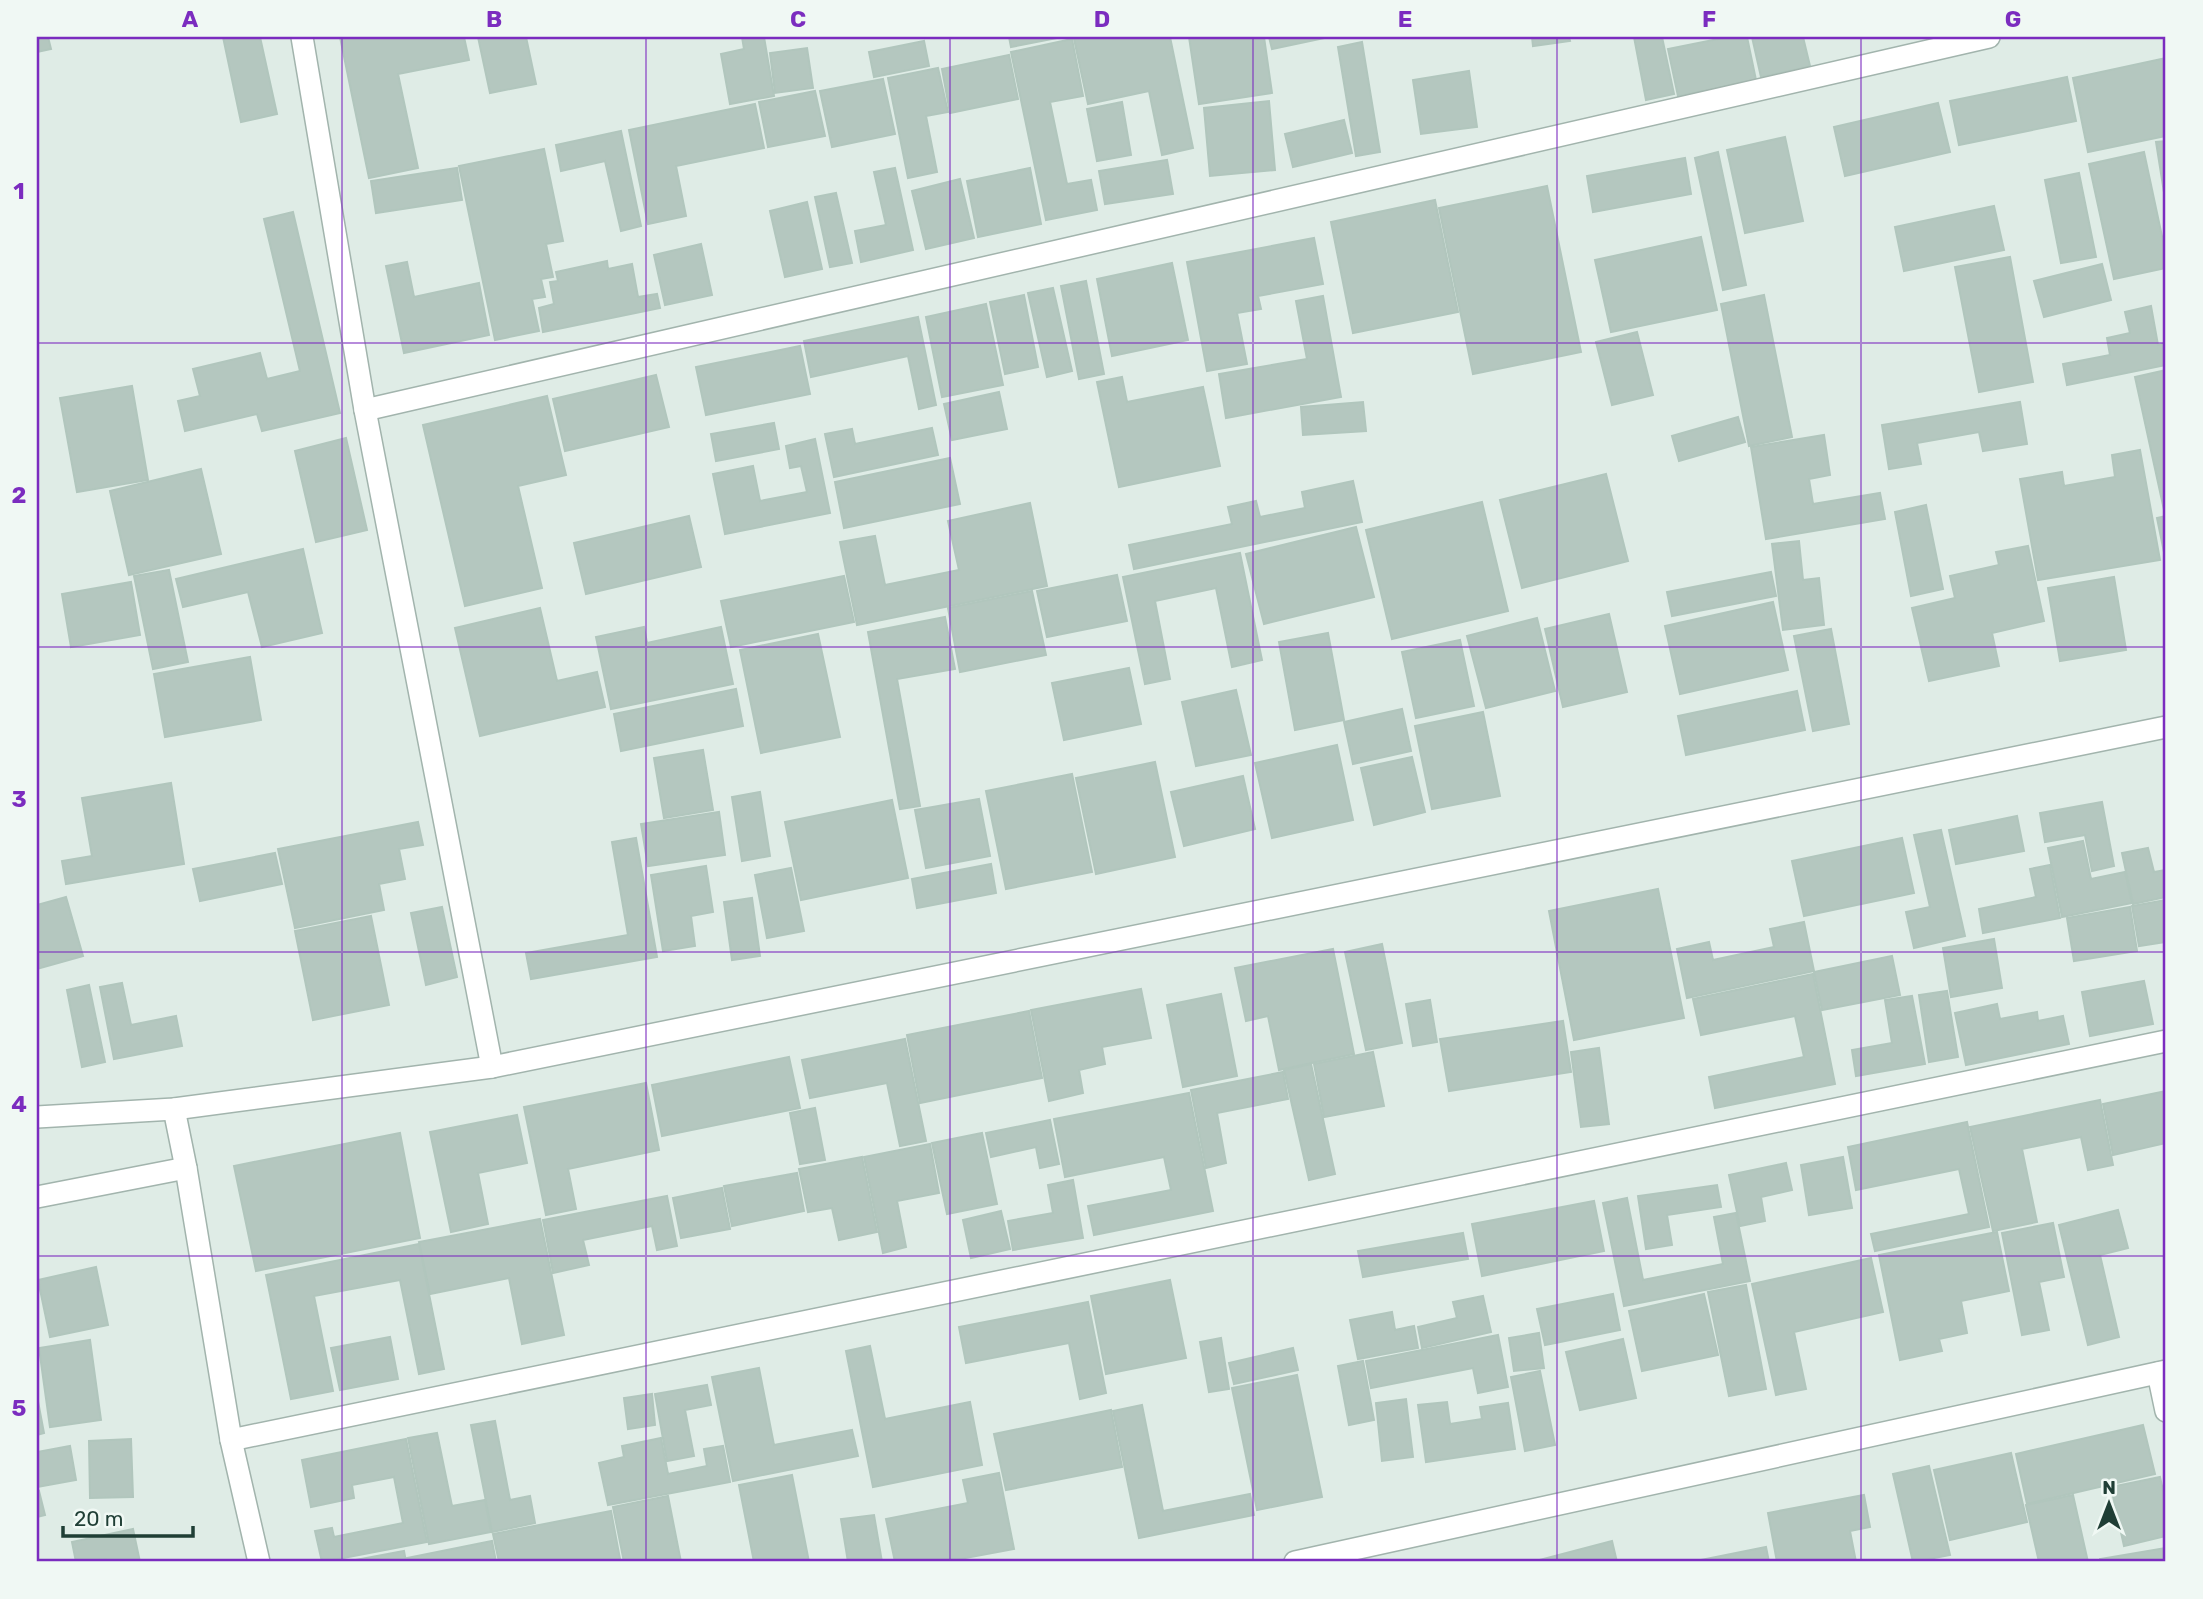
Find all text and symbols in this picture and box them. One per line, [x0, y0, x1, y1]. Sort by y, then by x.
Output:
text: A [182, 5, 199, 33]
text: B [486, 5, 502, 33]
text: C [790, 5, 806, 33]
text: D [1094, 5, 1110, 33]
text: E [1398, 5, 1412, 33]
text: F [1702, 5, 1716, 33]
text: G [2005, 5, 2021, 33]
text: 1 [13, 177, 25, 205]
text: 2 [12, 481, 26, 509]
text: 3 [11, 785, 27, 813]
text: 4 [11, 1090, 27, 1118]
text: 5 [12, 1394, 27, 1422]
north arrow [2074, 1470, 2144, 1540]
text: N [2102, 1476, 2116, 1499]
scale bar [63, 1494, 192, 1538]
text: 20 m [74, 1506, 123, 1531]

